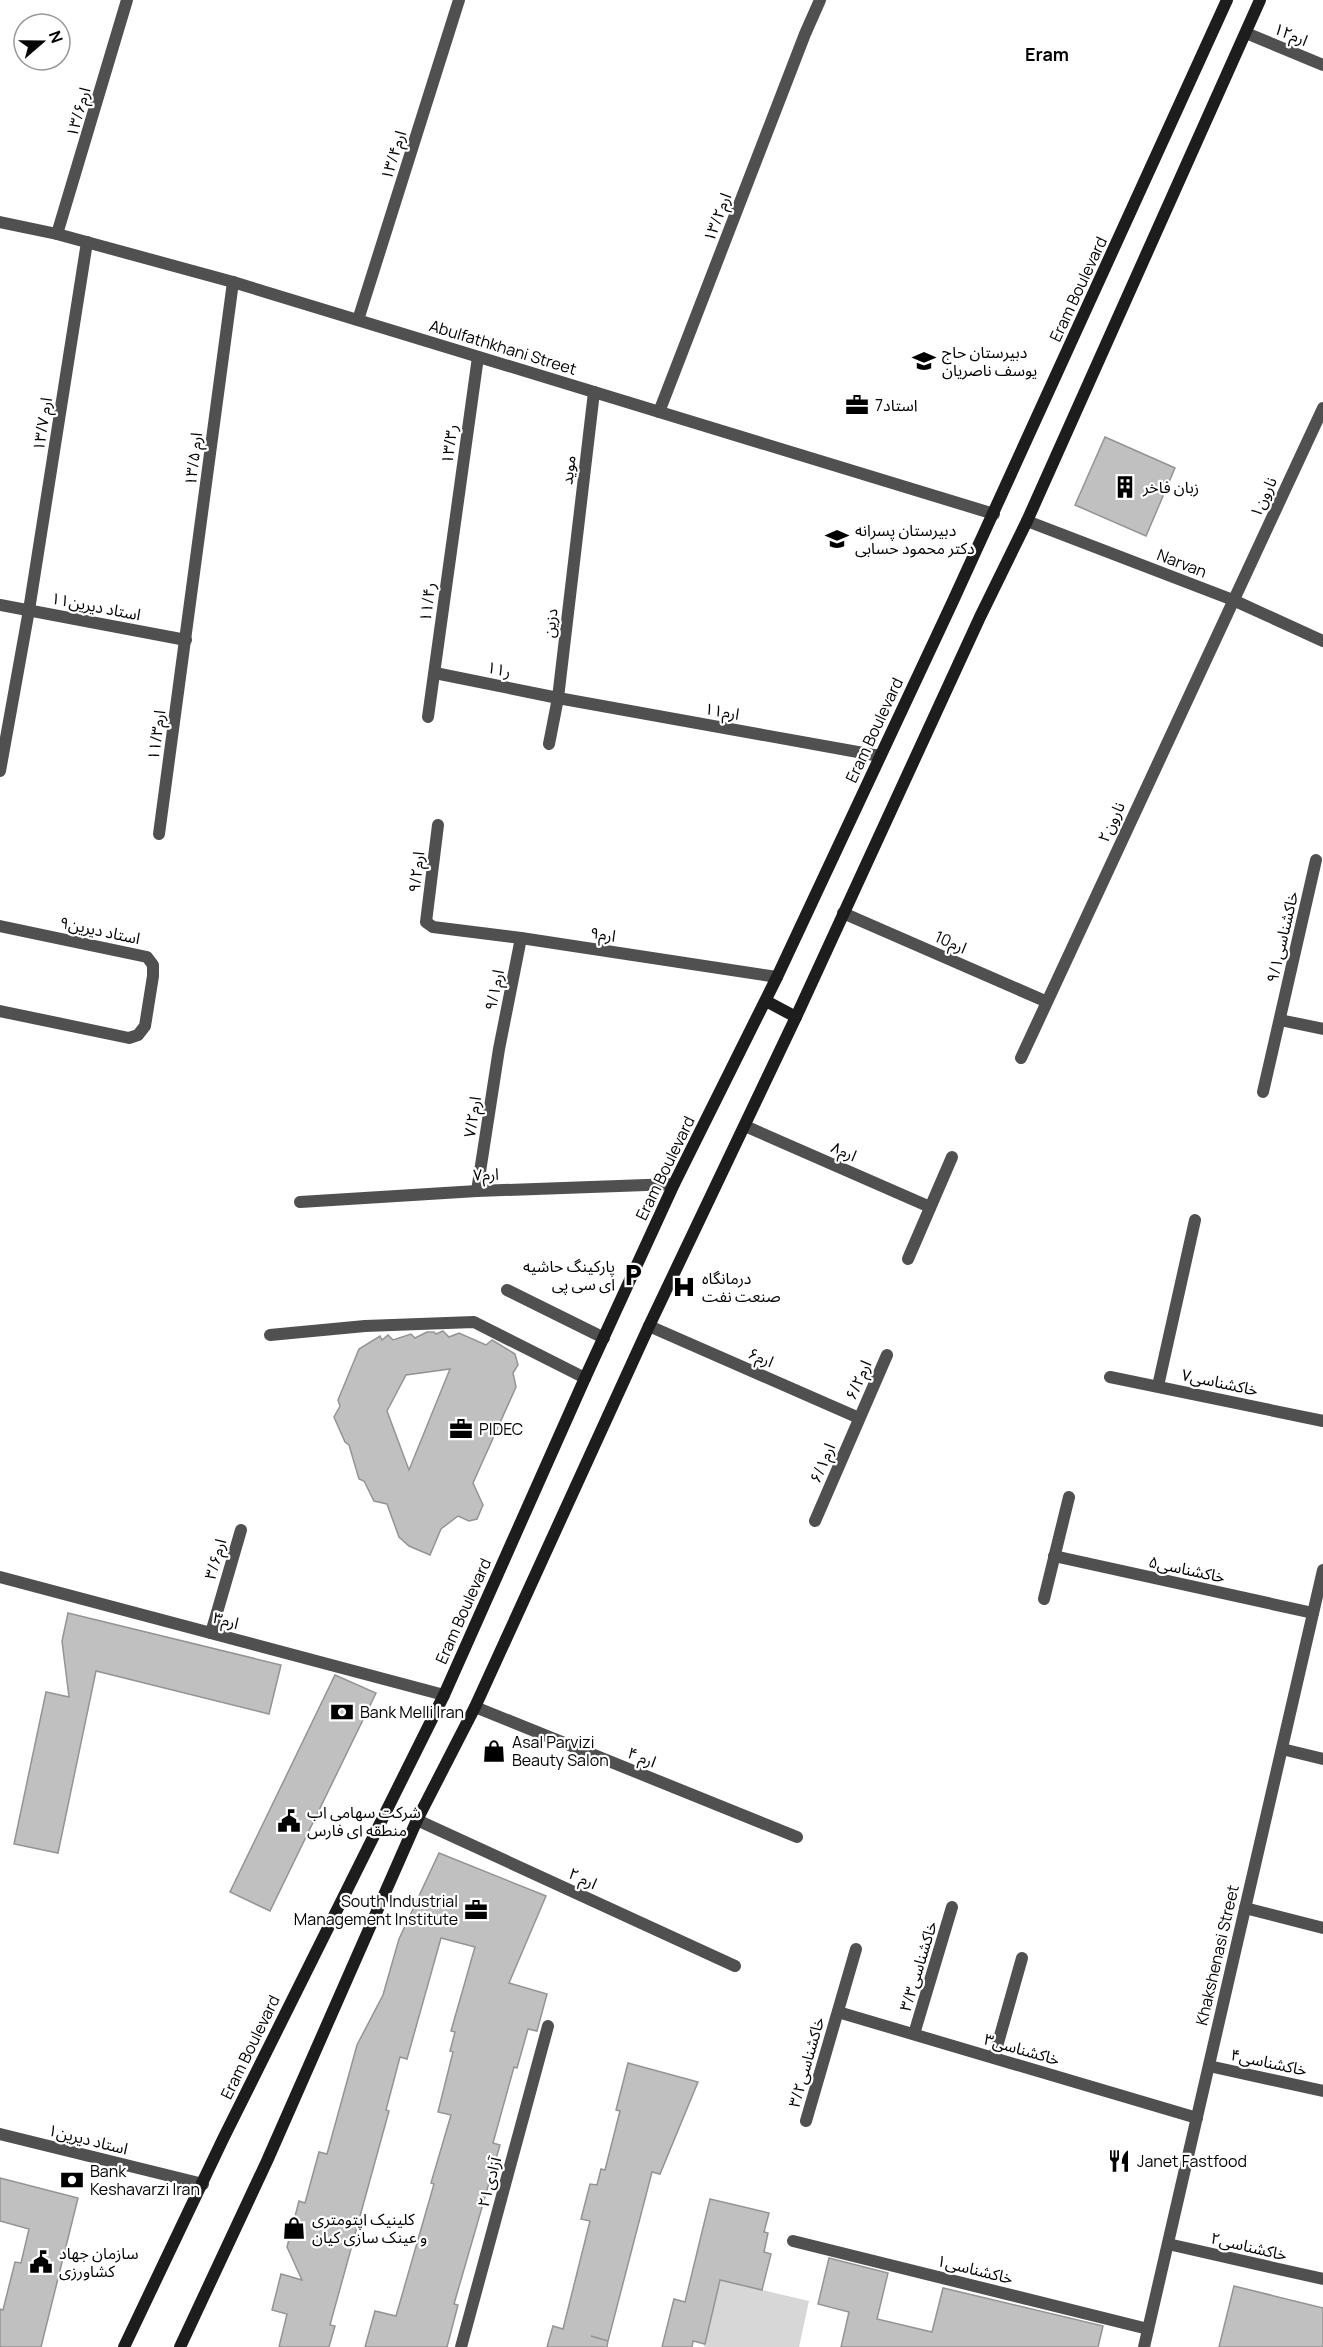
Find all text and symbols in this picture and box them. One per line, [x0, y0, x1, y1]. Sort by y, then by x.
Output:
north arrow [12, 12, 72, 72]
street label: ارم۱۲ [1270, 17, 1311, 53]
text: N [44, 28, 68, 46]
district label: Eram [1025, 42, 1069, 66]
street label: ۱۳/۶ارم [60, 85, 97, 140]
street label: ۱۳/۴ارم [375, 128, 413, 183]
street label: ۱۳/۲ارم [698, 190, 738, 245]
street label: Eram Boulevard [1044, 233, 1112, 345]
street label: Abulfathkhani Street [427, 314, 579, 380]
place label: دبیرستان حاج یوسف ناصریان [942, 341, 1037, 381]
school or university icon: دبیرستان حاج یوسف ناصریان [911, 348, 937, 374]
office icon: 7استاد [844, 392, 870, 418]
place label: 7استاد [875, 394, 918, 416]
street label: ۱۳/۷ ارم [27, 396, 59, 453]
street label: ۱۳/۳ر [435, 423, 463, 465]
street label: ۱۳/۵ ارم [179, 431, 209, 487]
street label: موید [555, 454, 581, 486]
street label: نارون۱ [1244, 473, 1282, 521]
building icon: زبان فاخر [1112, 474, 1138, 500]
place label: زبان فاخر [1142, 476, 1199, 498]
place label: دبیرستان پسرانه دکتر محمود حسابی [855, 519, 975, 559]
school or university icon: دبیرستان پسرانه دکتر محمود حسابی [824, 526, 850, 552]
street label: Narvan [1154, 543, 1210, 583]
street label: ۱۱/۴ر [414, 581, 440, 623]
street label: استاد دیرین۱۱ [49, 587, 143, 625]
street label: دزین [537, 607, 563, 639]
street label: ۱۱ر [485, 656, 513, 682]
street label: Eram Boulevard [840, 674, 908, 786]
street label: ارم۱۱ [702, 697, 741, 727]
street label: ۱۱/۳ارم [142, 708, 172, 762]
street label: نارون۲ [1092, 798, 1130, 846]
street label: ۹/۲ارم [403, 850, 431, 894]
street label: ۹/۱خاکشناسی [1261, 889, 1303, 985]
street label: استاد دیرین۹ [58, 911, 142, 949]
street label: ارم۹ [588, 921, 618, 949]
street label: ارم10 [931, 925, 970, 961]
street label: ۹/۱ارم [479, 968, 511, 1013]
street label: ۷/۲ارم [458, 1095, 488, 1139]
street label: Eram Boulevard [630, 1112, 700, 1224]
street label: ارم۸ [827, 1136, 860, 1168]
street label: ارم۷ [473, 1163, 499, 1187]
place label: پارکینگ حاشیه ای سی پی [523, 1255, 615, 1295]
parking icon: پارکینگ حاشیه ای سی پی [620, 1262, 646, 1288]
place label: درمانگاه صنعت نفت [702, 1267, 781, 1307]
hospital icon: درمانگاه صنعت نفت [671, 1274, 697, 1300]
street label: ارم۶ [744, 1342, 777, 1374]
street label: ۶/۲ارم [840, 1357, 878, 1404]
street label: خاکشناسی۷ [1180, 1363, 1260, 1401]
office icon: PIDEC [448, 1416, 474, 1442]
place label: PIDEC [479, 1418, 523, 1440]
street label: ۶/۱ارم [804, 1440, 842, 1487]
street label: ۳/۶ارم [199, 1536, 233, 1582]
street label: خاکشناسی۵ [1147, 1550, 1227, 1588]
street label: Eram Boulevard [430, 1555, 496, 1667]
street label: ارم۳ [210, 1606, 241, 1636]
bank icon: Bank Melli Iran [329, 1699, 355, 1725]
place label: Bank Melli Iran [360, 1701, 464, 1723]
place label: Asal Parvizi Beauty Salon [512, 1731, 609, 1771]
shop icon: Asal Parvizi Beauty Salon [481, 1738, 507, 1764]
street label: ارم ۴ [624, 1741, 660, 1775]
place label: شرکت سهامی اب منطقه ای فارس [307, 1801, 421, 1841]
public building icon: شرکت سهامی اب منطقه ای فارس [276, 1808, 302, 1834]
street label: ارم ۲ [564, 1862, 601, 1896]
street label: Khakshenasi Street [1190, 1883, 1244, 2027]
place label: South Industrial Management Institute [294, 1890, 458, 1930]
office icon: South Industrial Management Institute [463, 1897, 489, 1923]
street label: ۳/۳خاکشناسی [894, 1918, 942, 2014]
street label: Eram Boulevard [215, 1991, 285, 2103]
street label: ۳/۲خاکشناسی [783, 2014, 829, 2110]
street label: خاکشناسی۳ [982, 2028, 1062, 2070]
street label: خاکشناسی۴ [1229, 2043, 1309, 2081]
street label: استاد دیرین۱ [46, 2118, 130, 2160]
restaurant icon: Janet Fastfood [1106, 2148, 1132, 2174]
place label: Janet Fastfood [1137, 2150, 1247, 2172]
street label: آزادی۲۱ [472, 2153, 507, 2210]
place label: Bank Keshavarzi Iran [90, 2160, 200, 2200]
bank icon: Bank Keshavarzi Iran [59, 2167, 85, 2193]
place label: کلینیک اپتومتری و عینک سازی کیان [312, 2208, 427, 2248]
shop icon: کلینیک اپتومتری و عینک سازی کیان [281, 2215, 307, 2241]
street label: خاکشناسی۲ [1209, 2227, 1289, 2265]
place label: سازمان جهاد کشاورزی [59, 2242, 138, 2282]
public building icon: سازمان جهاد کشاورزی [28, 2249, 54, 2275]
street label: خاکشناسی۱ [935, 2249, 1015, 2289]

